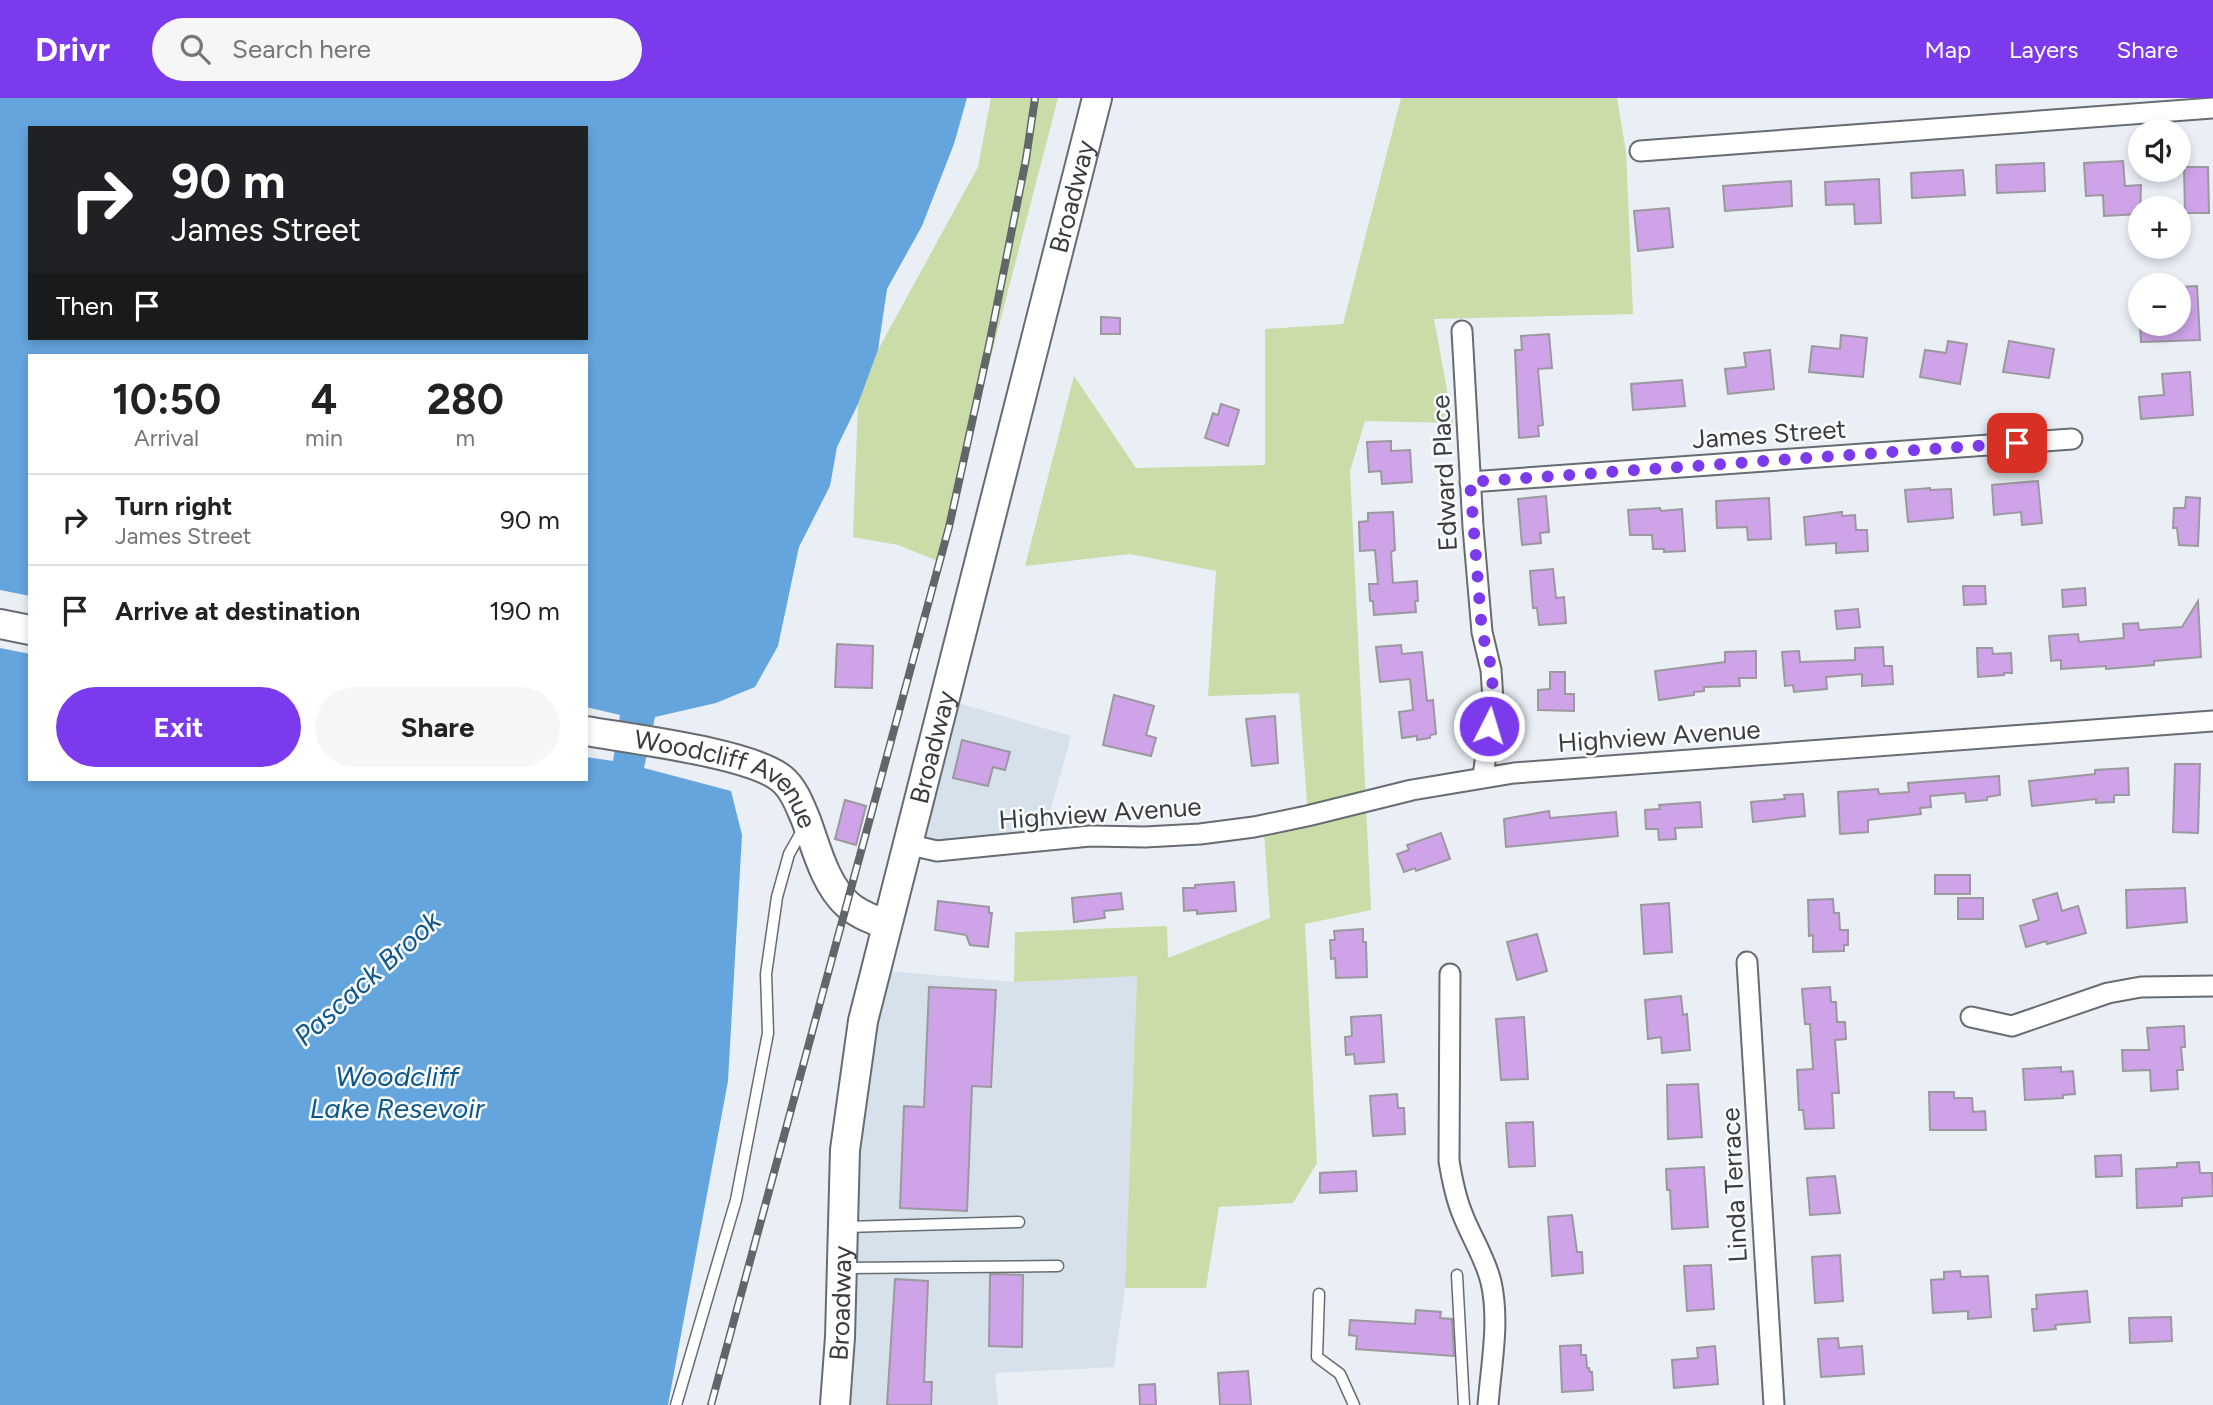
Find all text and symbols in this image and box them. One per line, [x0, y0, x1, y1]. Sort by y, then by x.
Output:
search box [152, 18, 642, 81]
text: Drivr [35, 30, 110, 69]
icon: search [176, 30, 214, 68]
text: Search here [232, 33, 371, 65]
text: Map [1924, 35, 1971, 64]
text: Layers [2009, 35, 2078, 64]
text: Share [2116, 35, 2178, 64]
map controls [2128, 119, 2191, 336]
button: sound [2128, 119, 2191, 182]
street label: Broadway [1042, 137, 1102, 256]
text: 90 m [171, 151, 286, 210]
icon: right [56, 154, 147, 245]
button: + [2128, 196, 2191, 259]
text: James Street [171, 211, 361, 249]
button: − [2128, 273, 2191, 336]
icon: arrive [128, 287, 166, 325]
text: Then [56, 290, 114, 322]
text: 10:50 [112, 374, 221, 425]
text: 4 [311, 374, 337, 425]
text: 280 [427, 374, 504, 425]
street label: Edward Place [1424, 394, 1464, 552]
street label: James Street [1691, 413, 1847, 455]
pin [1987, 413, 2047, 473]
text: Arrival [134, 424, 199, 452]
text: min [305, 424, 343, 452]
text: m [456, 424, 475, 452]
icon: arrive [1998, 424, 2036, 462]
text: Turn right [115, 490, 232, 522]
icon: right [56, 501, 94, 539]
text: 90 m [500, 504, 560, 536]
text: James Street [115, 522, 252, 550]
icon: arrive [56, 592, 94, 630]
text: Arrive at destination [115, 595, 360, 627]
text: 190 m [489, 595, 560, 627]
button: Exit [56, 687, 301, 767]
button: Share [315, 687, 560, 767]
street label: Broadway [903, 687, 962, 807]
position arrow [1452, 689, 1526, 763]
street label: Highview Avenue [1556, 713, 1762, 759]
street label: Woodcliff Avenue [632, 723, 824, 832]
street label: Highview Avenue [997, 790, 1203, 836]
water label: Pascack Brook [287, 902, 448, 1053]
water label: Woodcliff Lake Resevoir [310, 1059, 486, 1125]
street label: Linda Terrace [1714, 1107, 1754, 1263]
street label: Broadway [822, 1245, 858, 1362]

